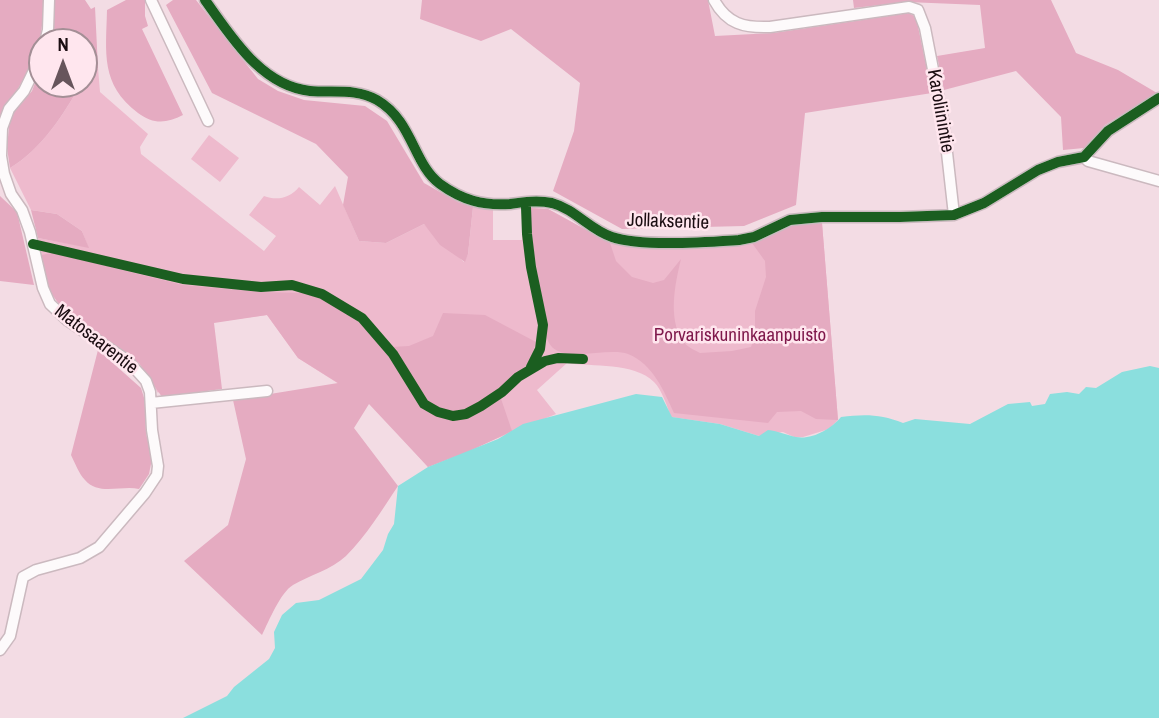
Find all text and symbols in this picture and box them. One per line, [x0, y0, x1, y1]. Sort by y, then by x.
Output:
north arrow [28, 28, 98, 98]
text: N [57, 31, 69, 57]
street label: Karoliinintie [921, 68, 959, 154]
street label: Jollaksentie [626, 209, 710, 235]
street label: Matosaarentie [50, 300, 142, 380]
park label: Porvariskuninkaanpuisto [654, 325, 826, 347]

